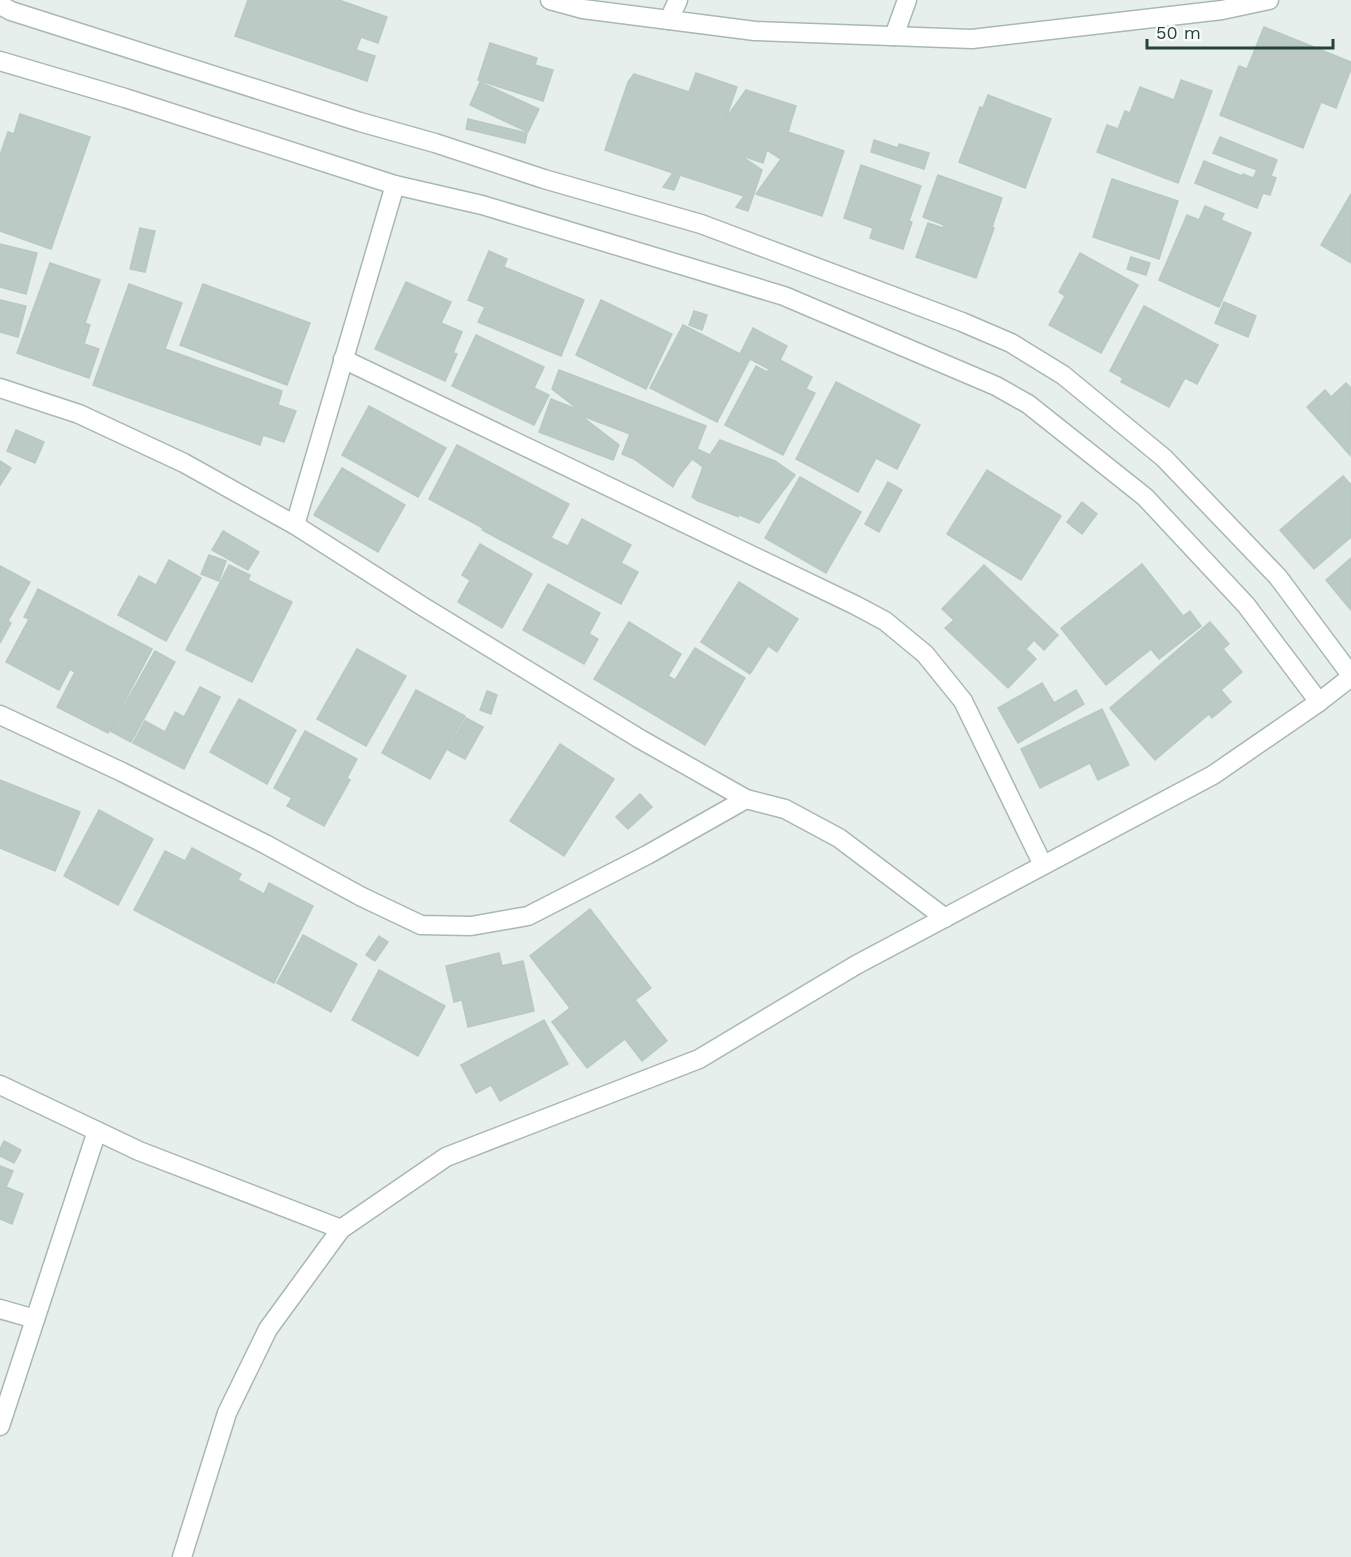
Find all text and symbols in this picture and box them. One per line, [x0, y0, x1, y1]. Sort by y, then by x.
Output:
scale bar [1147, 12, 1333, 50]
text: 50 m [1156, 22, 1201, 43]

